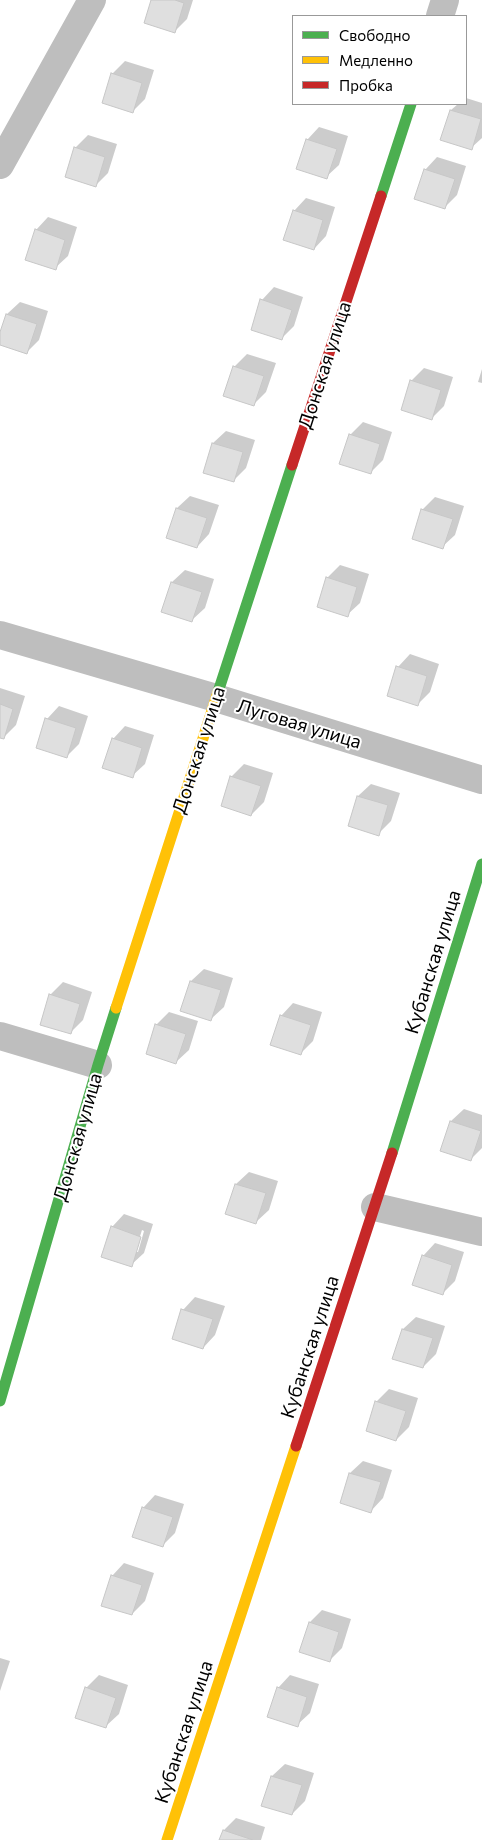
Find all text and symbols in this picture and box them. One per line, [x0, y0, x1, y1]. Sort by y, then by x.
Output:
legend [292, 15, 467, 105]
text: Свободно [339, 26, 410, 44]
text: Медленно [339, 51, 413, 69]
text: Пробка [339, 76, 393, 94]
street label: Донская улица [294, 299, 356, 431]
street label: Донская улица [168, 684, 230, 816]
street label: Луговая улица [234, 694, 364, 754]
street label: Кубанская улица [400, 887, 466, 1037]
street label: Донская улица [49, 1070, 107, 1204]
street label: Кубанская улица [276, 1273, 344, 1421]
street label: Кубанская улица [150, 1658, 218, 1806]

